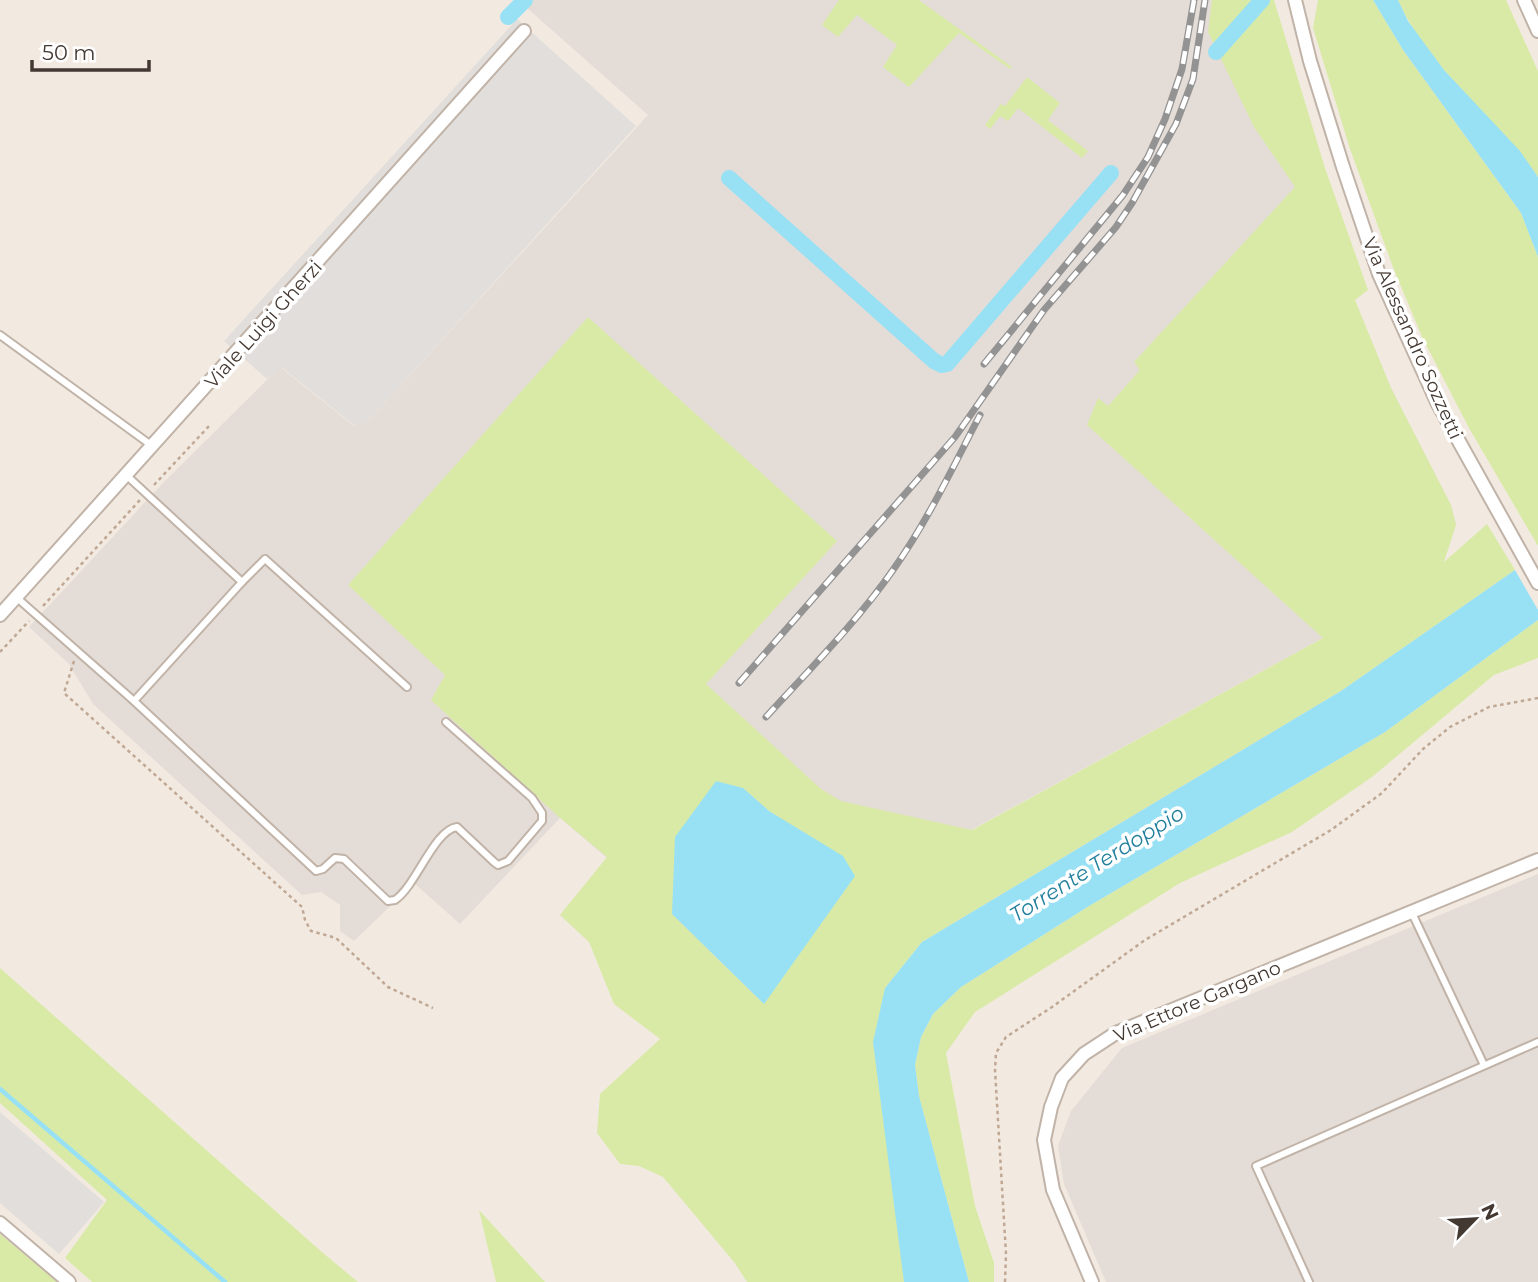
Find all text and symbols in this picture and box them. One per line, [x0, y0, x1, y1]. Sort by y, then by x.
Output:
scale bar [32, 28, 149, 72]
text: 50 m [42, 40, 96, 65]
street label: Via Alessandro Sozzetti [1358, 234, 1468, 443]
street label: Viale Luigi Gherzi [200, 256, 327, 393]
water label: Torrente Terdoppio [1005, 800, 1188, 927]
street label: Via Ettore Gargano [1110, 956, 1284, 1047]
north arrow [1440, 1184, 1510, 1254]
text: N [1476, 1200, 1504, 1224]

